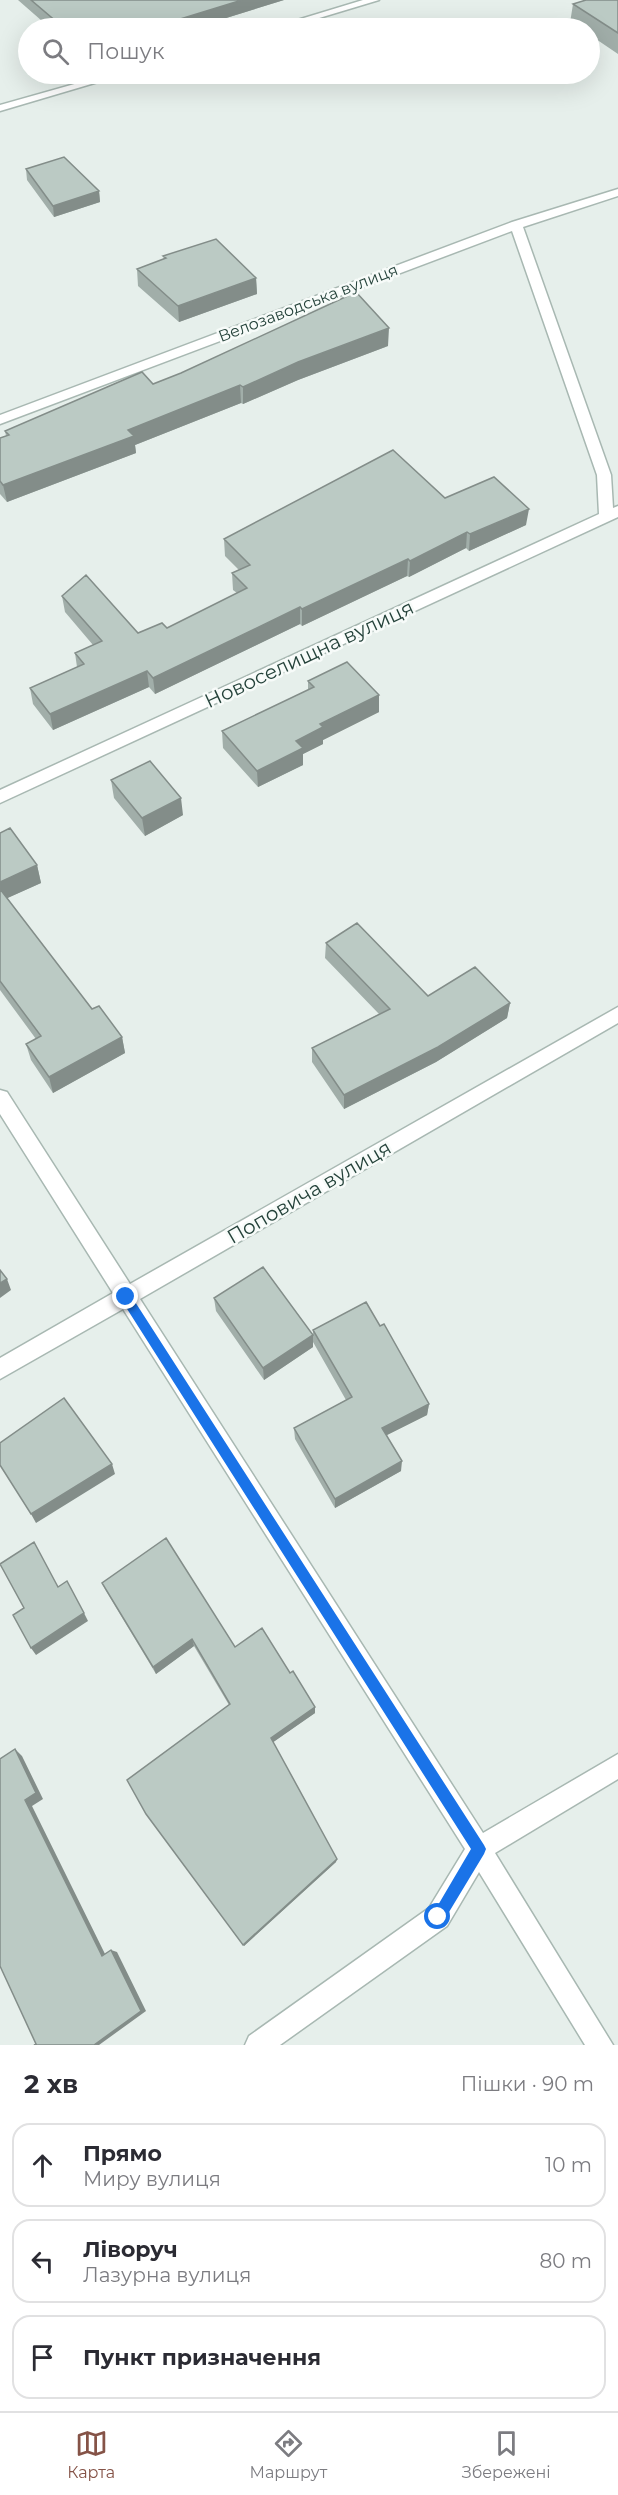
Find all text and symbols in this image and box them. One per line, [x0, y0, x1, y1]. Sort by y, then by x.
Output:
search box [18, 18, 600, 84]
icon: search [39, 35, 72, 68]
text: Пошук [87, 38, 165, 65]
street label: Велозаводська вулиця [216, 260, 400, 346]
street label: Новоселищна вулиця [201, 595, 417, 713]
street label: Поповича вулиця [223, 1135, 395, 1249]
route end [112, 1283, 138, 1309]
route start [424, 1903, 450, 1929]
text: 2 хв [24, 2068, 78, 2100]
text: Пішки · 90 m [461, 2072, 594, 2096]
text: Прямо [83, 2140, 162, 2167]
icon: ahead [26, 2149, 59, 2182]
text: 10 m [545, 2153, 592, 2177]
text: Миру вулиця [83, 2167, 221, 2191]
text: Ліворуч [83, 2236, 178, 2263]
icon: left [26, 2245, 59, 2278]
text: 80 m [540, 2249, 592, 2273]
text: Лазурна вулиця [83, 2263, 251, 2287]
icon: arrive [26, 2341, 59, 2374]
text: Пункт призначення [83, 2344, 321, 2371]
tab: Карта [67, 2427, 115, 2482]
tab: Маршрут [250, 2427, 327, 2482]
tab: Збережені [462, 2427, 551, 2482]

